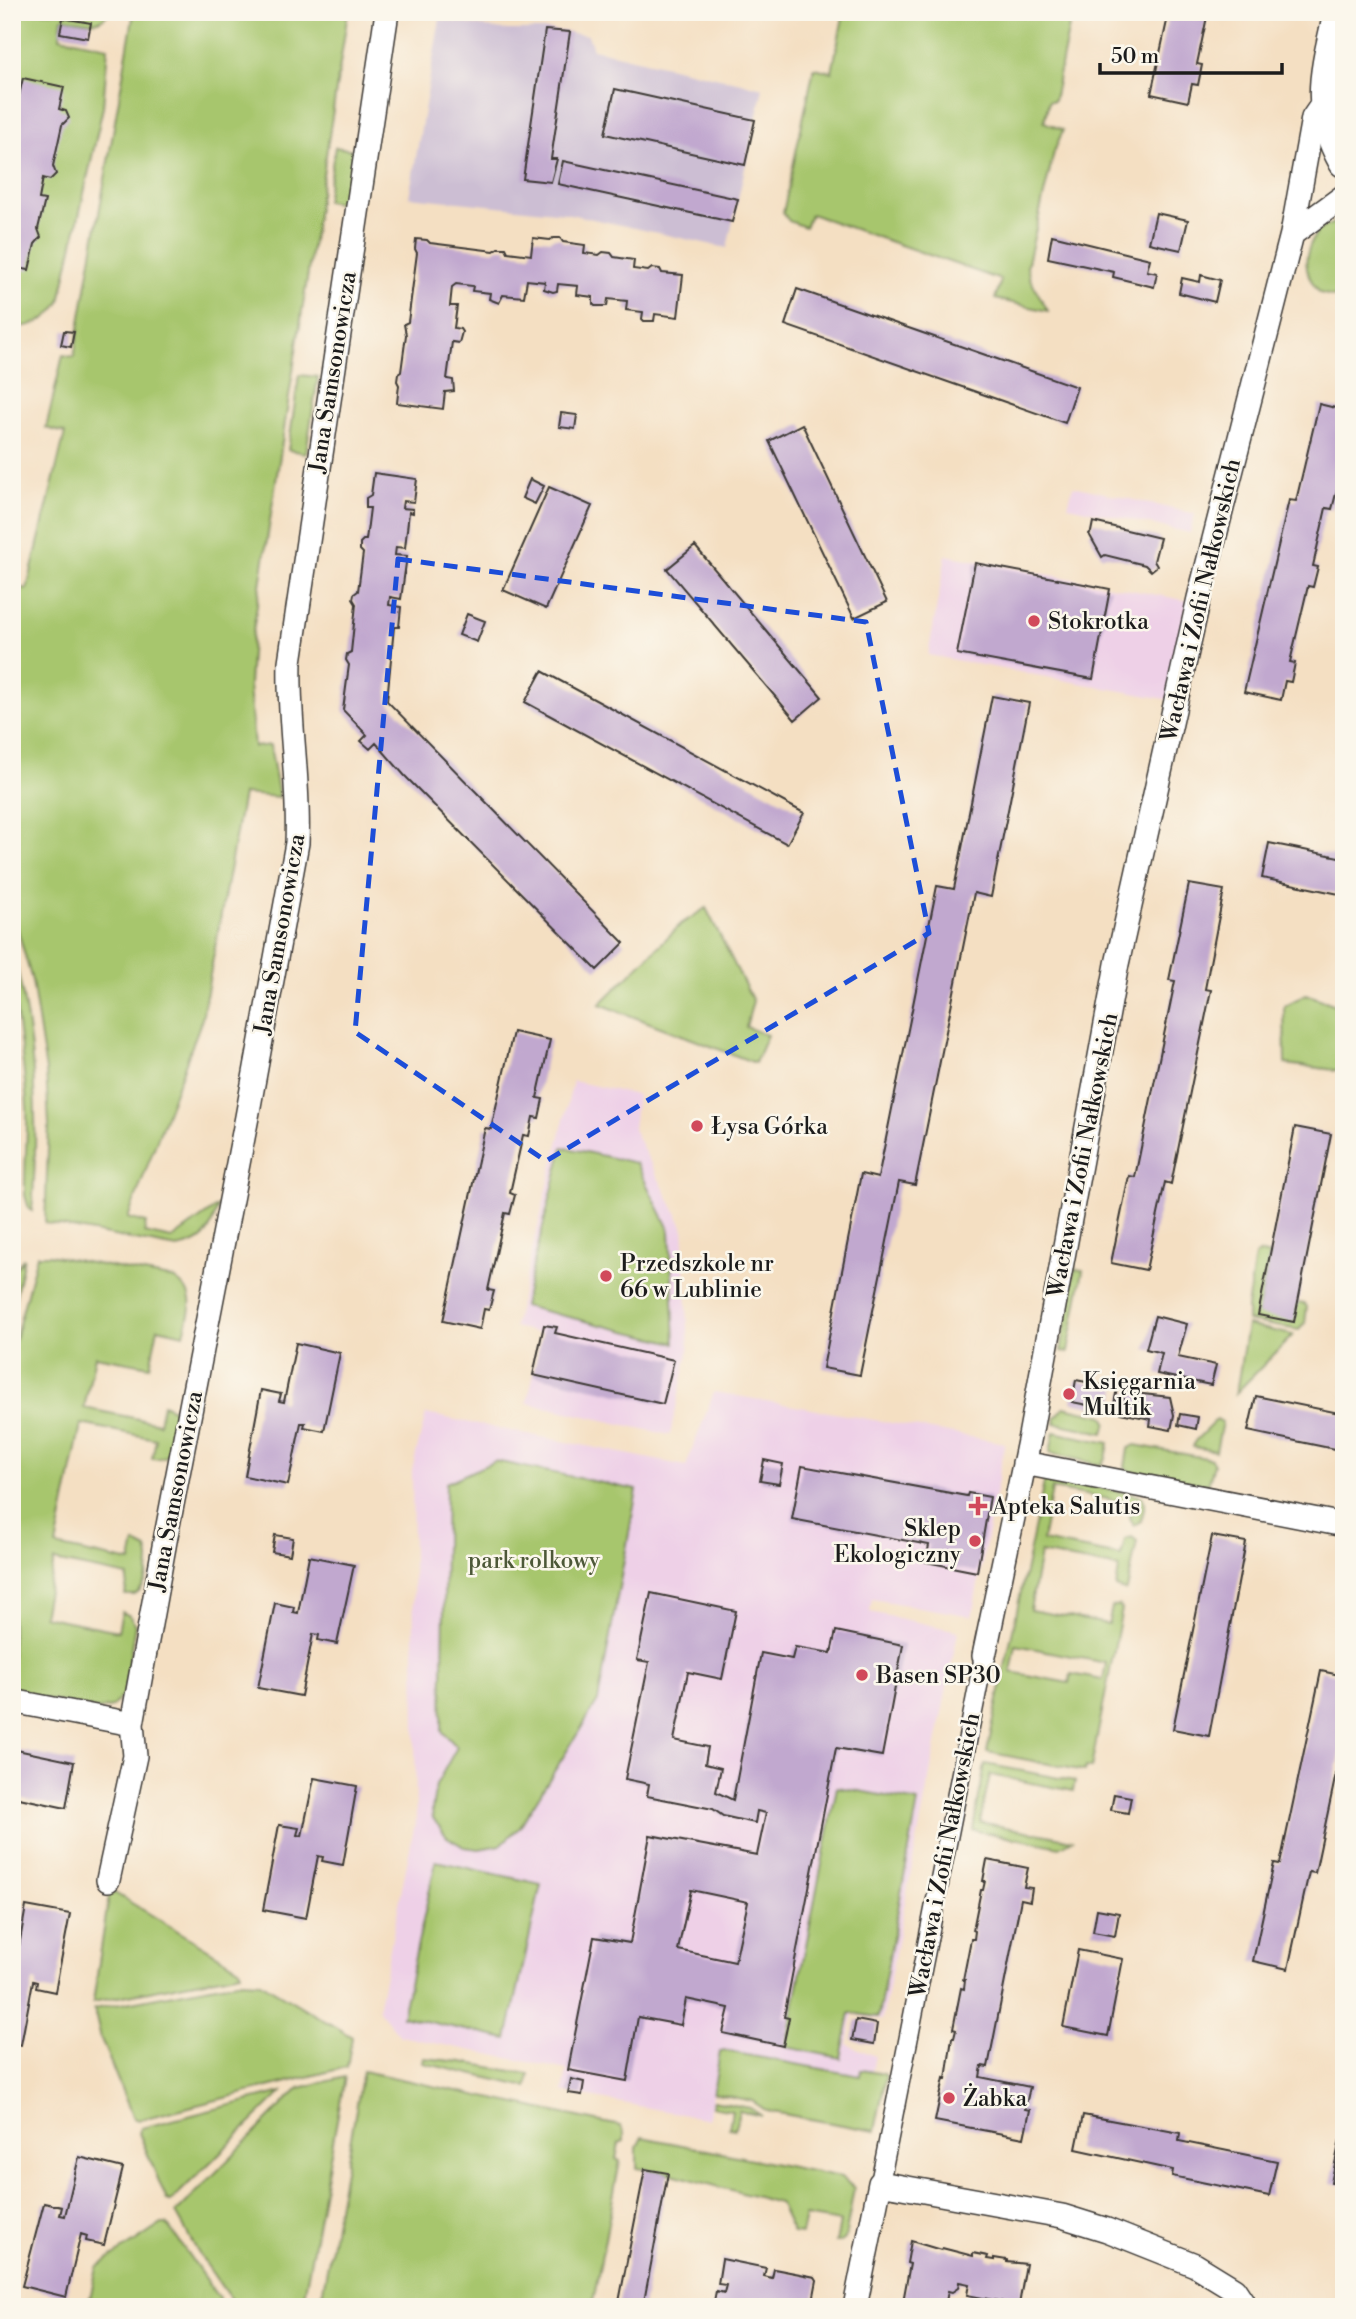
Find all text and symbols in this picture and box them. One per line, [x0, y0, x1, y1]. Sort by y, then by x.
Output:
scale bar [1100, 32, 1282, 76]
text: 50 m [1111, 44, 1159, 70]
street label: Jana Samsonowicza [303, 269, 363, 476]
street label: Wacława i Zofii Nałkowskich [1155, 456, 1247, 746]
place label: Stokrotka [1048, 608, 1149, 636]
marker: Stokrotka [1026, 613, 1042, 629]
street label: Jana Samsonowicza [248, 831, 311, 1038]
street label: Wacława i Zofii Nałkowskich [1041, 1010, 1124, 1301]
place label: Łysa Górka [711, 1113, 828, 1141]
marker: Łysa Górka [689, 1118, 705, 1134]
place label: Przedszkole nr 66 w Lublinie [620, 1250, 774, 1304]
marker: Przedszkole nr 66 w Lublinie [598, 1268, 614, 1284]
place label: Księgarnia Multik [1083, 1368, 1196, 1422]
marker: Księgarnia Multik [1061, 1386, 1077, 1402]
street label: Jana Samsonowicza [143, 1388, 209, 1595]
place label: Apteka Salutis [991, 1493, 1140, 1521]
marker: Apteka Salutis [970, 1498, 986, 1514]
place label: Sklep Ekologiczny [834, 1515, 962, 1569]
marker: Sklep Ekologiczny [967, 1533, 983, 1549]
park label: park rolkowy [468, 1547, 601, 1575]
place label: Basen SP30 [875, 1662, 1001, 1690]
marker: Basen SP30 [854, 1667, 870, 1683]
street label: Wacława i Zofii Nałkowskich [903, 1710, 986, 2001]
place label: Żabka [963, 2083, 1027, 2113]
marker: Żabka [941, 2090, 957, 2106]

